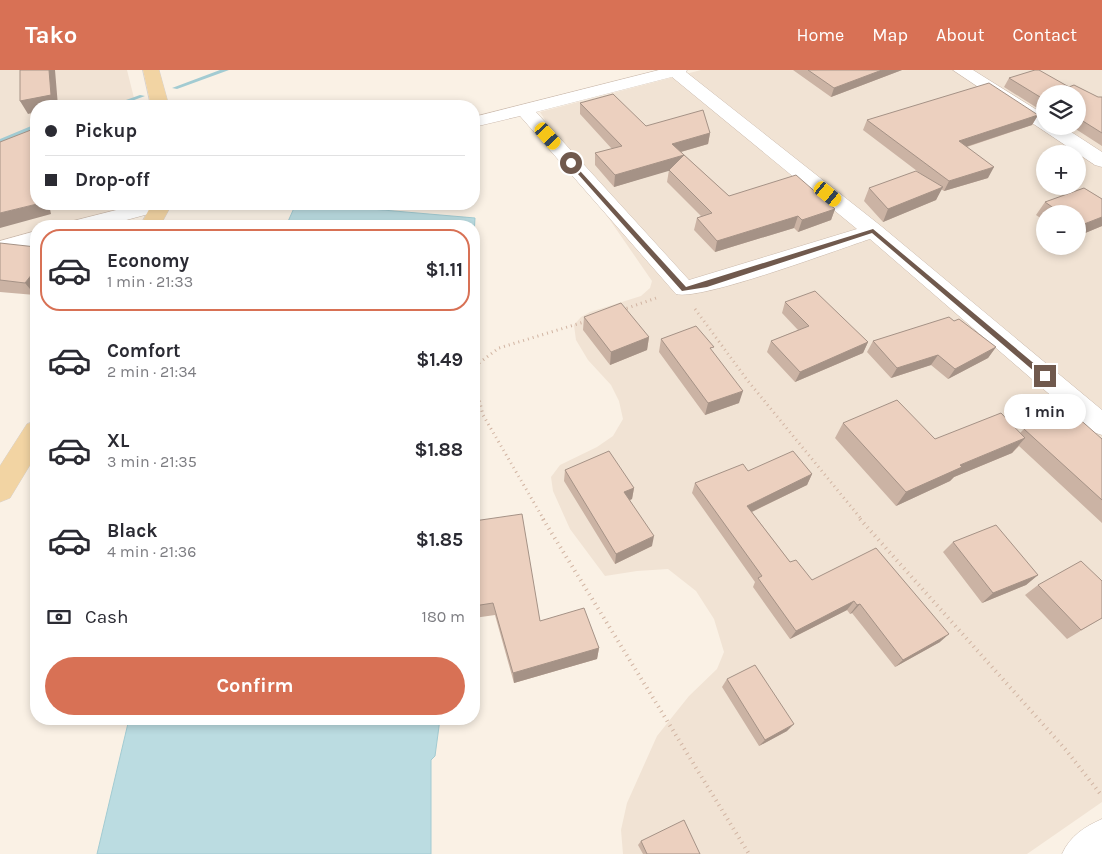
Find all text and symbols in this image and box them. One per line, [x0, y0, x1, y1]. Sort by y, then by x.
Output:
text: Tako [25, 21, 77, 49]
text: Home [796, 24, 844, 46]
text: Map [872, 24, 908, 46]
text: About [936, 24, 985, 46]
text: Contact [1013, 24, 1077, 46]
map controls [1036, 85, 1086, 255]
button: layers [1036, 85, 1086, 135]
text: Pickup [75, 120, 137, 142]
car [532, 120, 563, 152]
button: + [1036, 145, 1086, 195]
route start [560, 152, 582, 174]
text: Drop-off [75, 169, 150, 191]
car [811, 179, 844, 209]
button: − [1036, 205, 1086, 255]
icon: car [47, 248, 92, 293]
text: Economy [107, 250, 189, 272]
text: $1.11 [426, 259, 463, 281]
text: 1 min · 21:33 [107, 272, 193, 291]
icon: car [47, 338, 92, 383]
text: Comfort [107, 340, 181, 362]
text: $1.49 [416, 349, 463, 371]
text: 2 min · 21:34 [107, 362, 197, 381]
route end [1034, 365, 1056, 387]
callout: 1 min [1004, 394, 1086, 428]
text: 1 min [1025, 402, 1065, 421]
icon: car [47, 428, 92, 473]
text: XL [107, 430, 129, 452]
text: $1.88 [414, 439, 463, 461]
text: 3 min · 21:35 [107, 452, 197, 471]
icon: car [47, 518, 92, 563]
text: Black [107, 520, 158, 542]
text: $1.85 [416, 529, 463, 551]
text: 4 min · 21:36 [107, 542, 196, 561]
icon: cash [45, 603, 73, 631]
text: Cash [85, 606, 129, 628]
text: 180 m [422, 607, 465, 626]
button: Confirm [45, 657, 465, 715]

